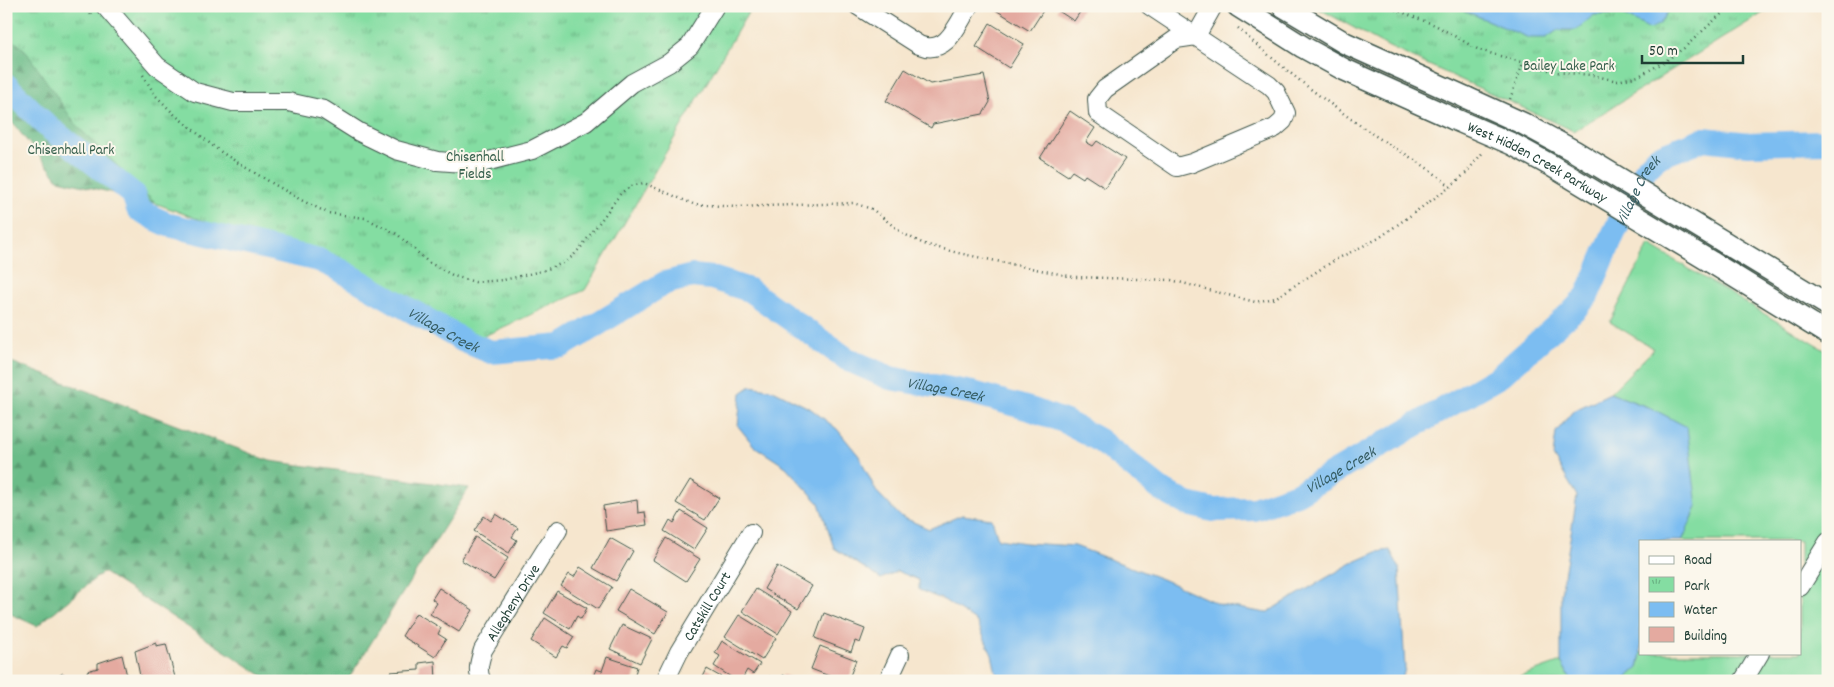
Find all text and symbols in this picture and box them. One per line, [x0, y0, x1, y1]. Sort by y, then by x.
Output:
scale bar [1642, 32, 1743, 64]
text: 50 m [1649, 41, 1678, 63]
park label: Bailey Lake Park [1523, 56, 1615, 78]
street label: West Hidden Creek Parkway [1463, 117, 1612, 210]
park label: Chisenhall Park [28, 140, 114, 162]
park label: Chisenhall Fields [446, 147, 504, 186]
water label: Village Creek [1610, 150, 1668, 231]
water label: Village Creek [403, 302, 483, 360]
water label: Village Creek [905, 372, 988, 410]
water label: Village Creek [1302, 441, 1382, 501]
legend [1639, 540, 1802, 654]
text: Road [1684, 550, 1712, 572]
street label: Allegheny Drive [482, 560, 547, 646]
street label: Catskill Court [679, 568, 738, 646]
text: Park [1684, 576, 1710, 598]
text: Water [1684, 600, 1718, 622]
text: Building [1684, 626, 1727, 648]

